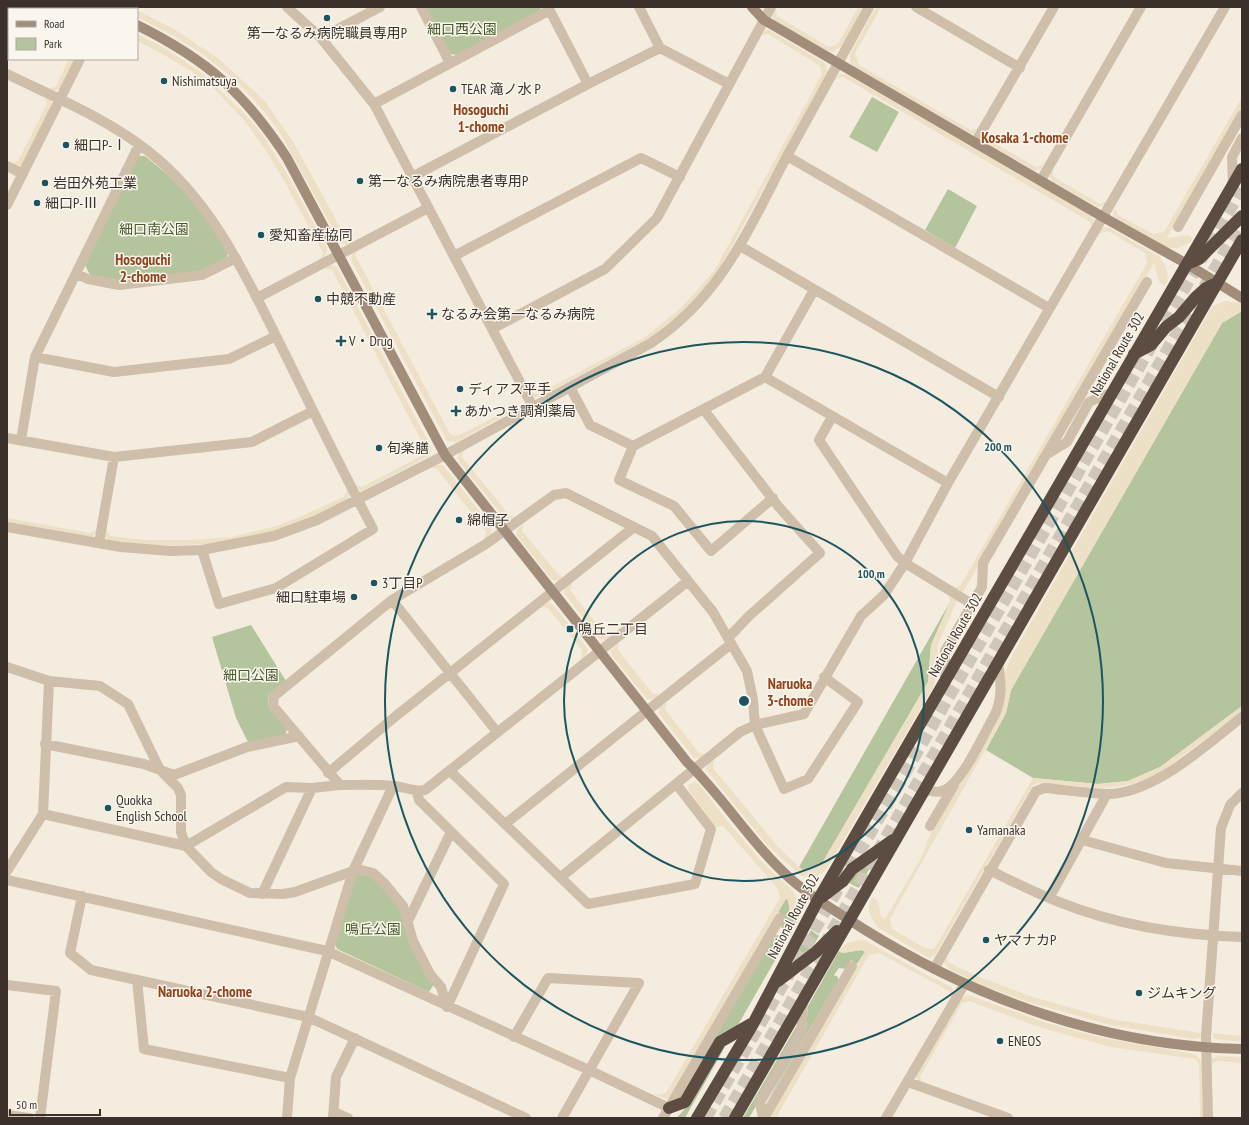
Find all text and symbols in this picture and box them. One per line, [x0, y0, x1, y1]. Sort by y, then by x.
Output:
legend [8, 8, 138, 60]
marker: 第一なるみ病院職員専用P [322, 13, 332, 23]
text: Road [44, 16, 64, 31]
park label: 細口西公園 [427, 20, 497, 38]
place label: 第一なるみ病院職員専用P [247, 24, 407, 42]
text: Park [44, 36, 62, 51]
place label: Nishimatsuya [172, 72, 237, 90]
marker: Nishimatsuya [159, 76, 169, 86]
place label: TEAR 滝ノ水 P [461, 80, 541, 98]
marker: TEAR 滝ノ水 P [448, 84, 458, 94]
district label: Hosoguchi 1-chome [453, 100, 509, 136]
district label: Kosaka 1-chome [981, 128, 1069, 147]
place label: 細口P-Ⅰ [74, 136, 126, 154]
marker: 細口P-Ⅰ [61, 140, 71, 150]
place label: 第一なるみ病院患者専用P [368, 172, 528, 190]
place label: 岩田外苑工業 [53, 174, 137, 192]
marker: 第一なるみ病院患者専用P [355, 176, 365, 186]
marker: 岩田外苑工業 [40, 178, 50, 188]
place label: 細口P-Ⅲ [45, 194, 97, 212]
marker: 細口P-Ⅲ [32, 198, 42, 208]
park label: 細口南公園 [119, 220, 189, 238]
place label: 愛知畜産協同 [269, 226, 353, 244]
marker: 愛知畜産協同 [256, 230, 266, 240]
district label: Hosoguchi 2-chome [115, 250, 171, 286]
place label: 中競不動産 [326, 290, 396, 308]
marker: 中競不動産 [313, 294, 323, 304]
place label: なるみ会第一なるみ病院 [441, 305, 595, 323]
marker: なるみ会第一なるみ病院 [426, 308, 438, 320]
street label: National Route 302 [1086, 309, 1148, 399]
place label: V・Drug [348, 332, 393, 350]
marker: V・Drug [336, 336, 346, 346]
place label: ディアス平手 [468, 380, 551, 398]
marker: ディアス平手 [455, 384, 465, 394]
place label: あかつき調剤薬局 [464, 402, 576, 420]
marker: あかつき調剤薬局 [451, 406, 461, 416]
place label: 旬楽膳 [387, 439, 429, 457]
text: 200 m [984, 439, 1012, 454]
marker: 旬楽膳 [374, 443, 384, 453]
place label: 綿帽子 [467, 511, 509, 529]
marker: 綿帽子 [454, 515, 464, 525]
text: 100 m [857, 566, 885, 581]
place label: 3丁目P [382, 574, 423, 592]
marker: 3丁目P [369, 578, 379, 588]
place label: 細口駐車場 [276, 588, 346, 606]
street label: National Route 302 [924, 590, 986, 680]
marker: 細口駐車場 [349, 592, 359, 602]
place label: 鳴丘二丁目 [578, 620, 648, 638]
marker: 鳴丘二丁目 [565, 624, 575, 634]
park label: 細口公園 [223, 666, 279, 684]
district label: Naruoka 3-chome [767, 674, 813, 710]
centre of rings [737, 694, 751, 708]
place label: Quokka English School [116, 791, 188, 825]
marker: Quokka English School [103, 803, 113, 813]
place label: Yamanaka [977, 821, 1026, 839]
marker: Yamanaka [964, 825, 974, 835]
street label: National Route 302 [763, 870, 823, 962]
park label: 鳴丘公園 [345, 920, 401, 938]
place label: ヤマナカP [994, 931, 1056, 949]
marker: ヤマナカP [981, 935, 991, 945]
district label: Naruoka 2-chome [158, 982, 252, 1001]
place label: ジムキング [1147, 984, 1217, 1002]
marker: ジムキング [1134, 988, 1144, 998]
place label: ENEOS [1008, 1032, 1041, 1050]
marker: ENEOS [995, 1036, 1005, 1046]
scale bar [10, 1091, 100, 1117]
text: 50 m [16, 1097, 37, 1112]

